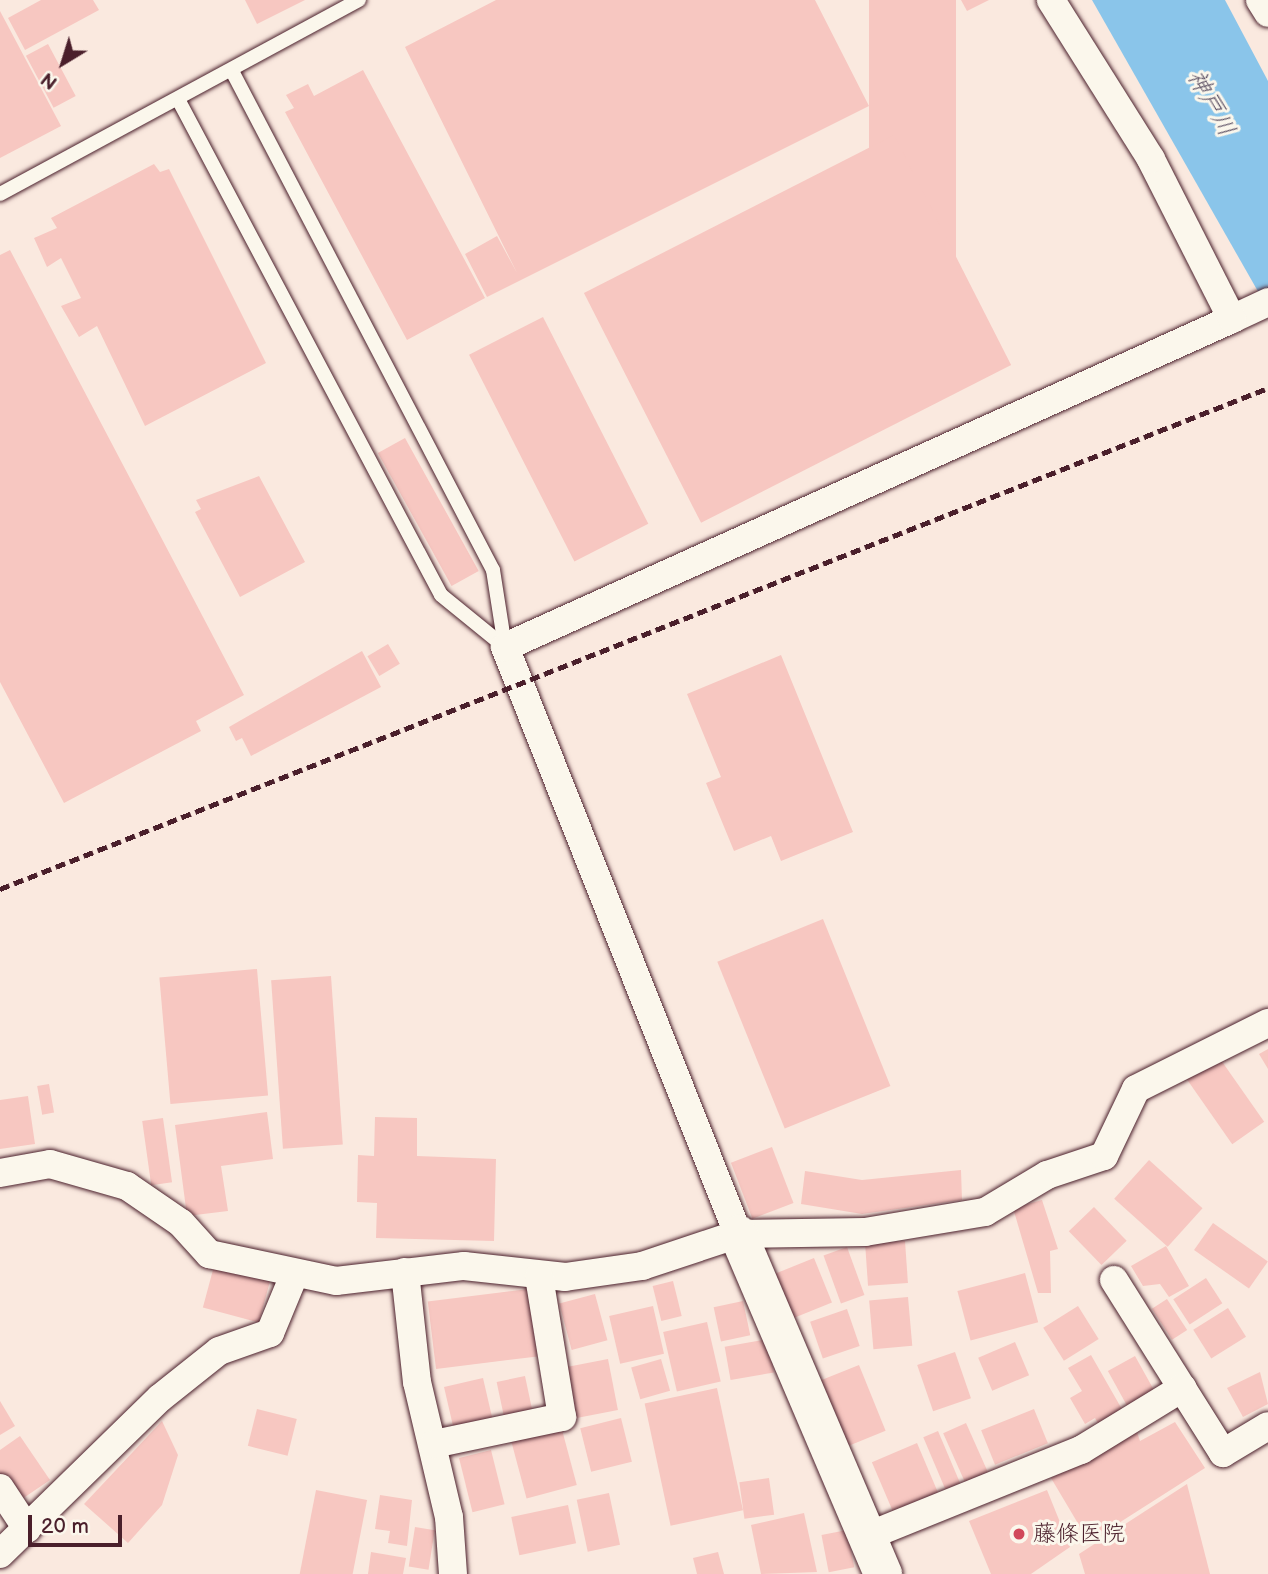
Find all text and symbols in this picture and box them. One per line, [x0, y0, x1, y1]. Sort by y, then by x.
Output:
north arrow [28, 28, 98, 98]
water label: 神戸川 [1181, 65, 1241, 141]
text: N [37, 66, 62, 93]
scale bar [32, 1500, 126, 1544]
text: 20 m [41, 1514, 89, 1539]
place label: 藤條医院 [1033, 1520, 1125, 1548]
marker: 藤條医院 [1011, 1526, 1027, 1542]

